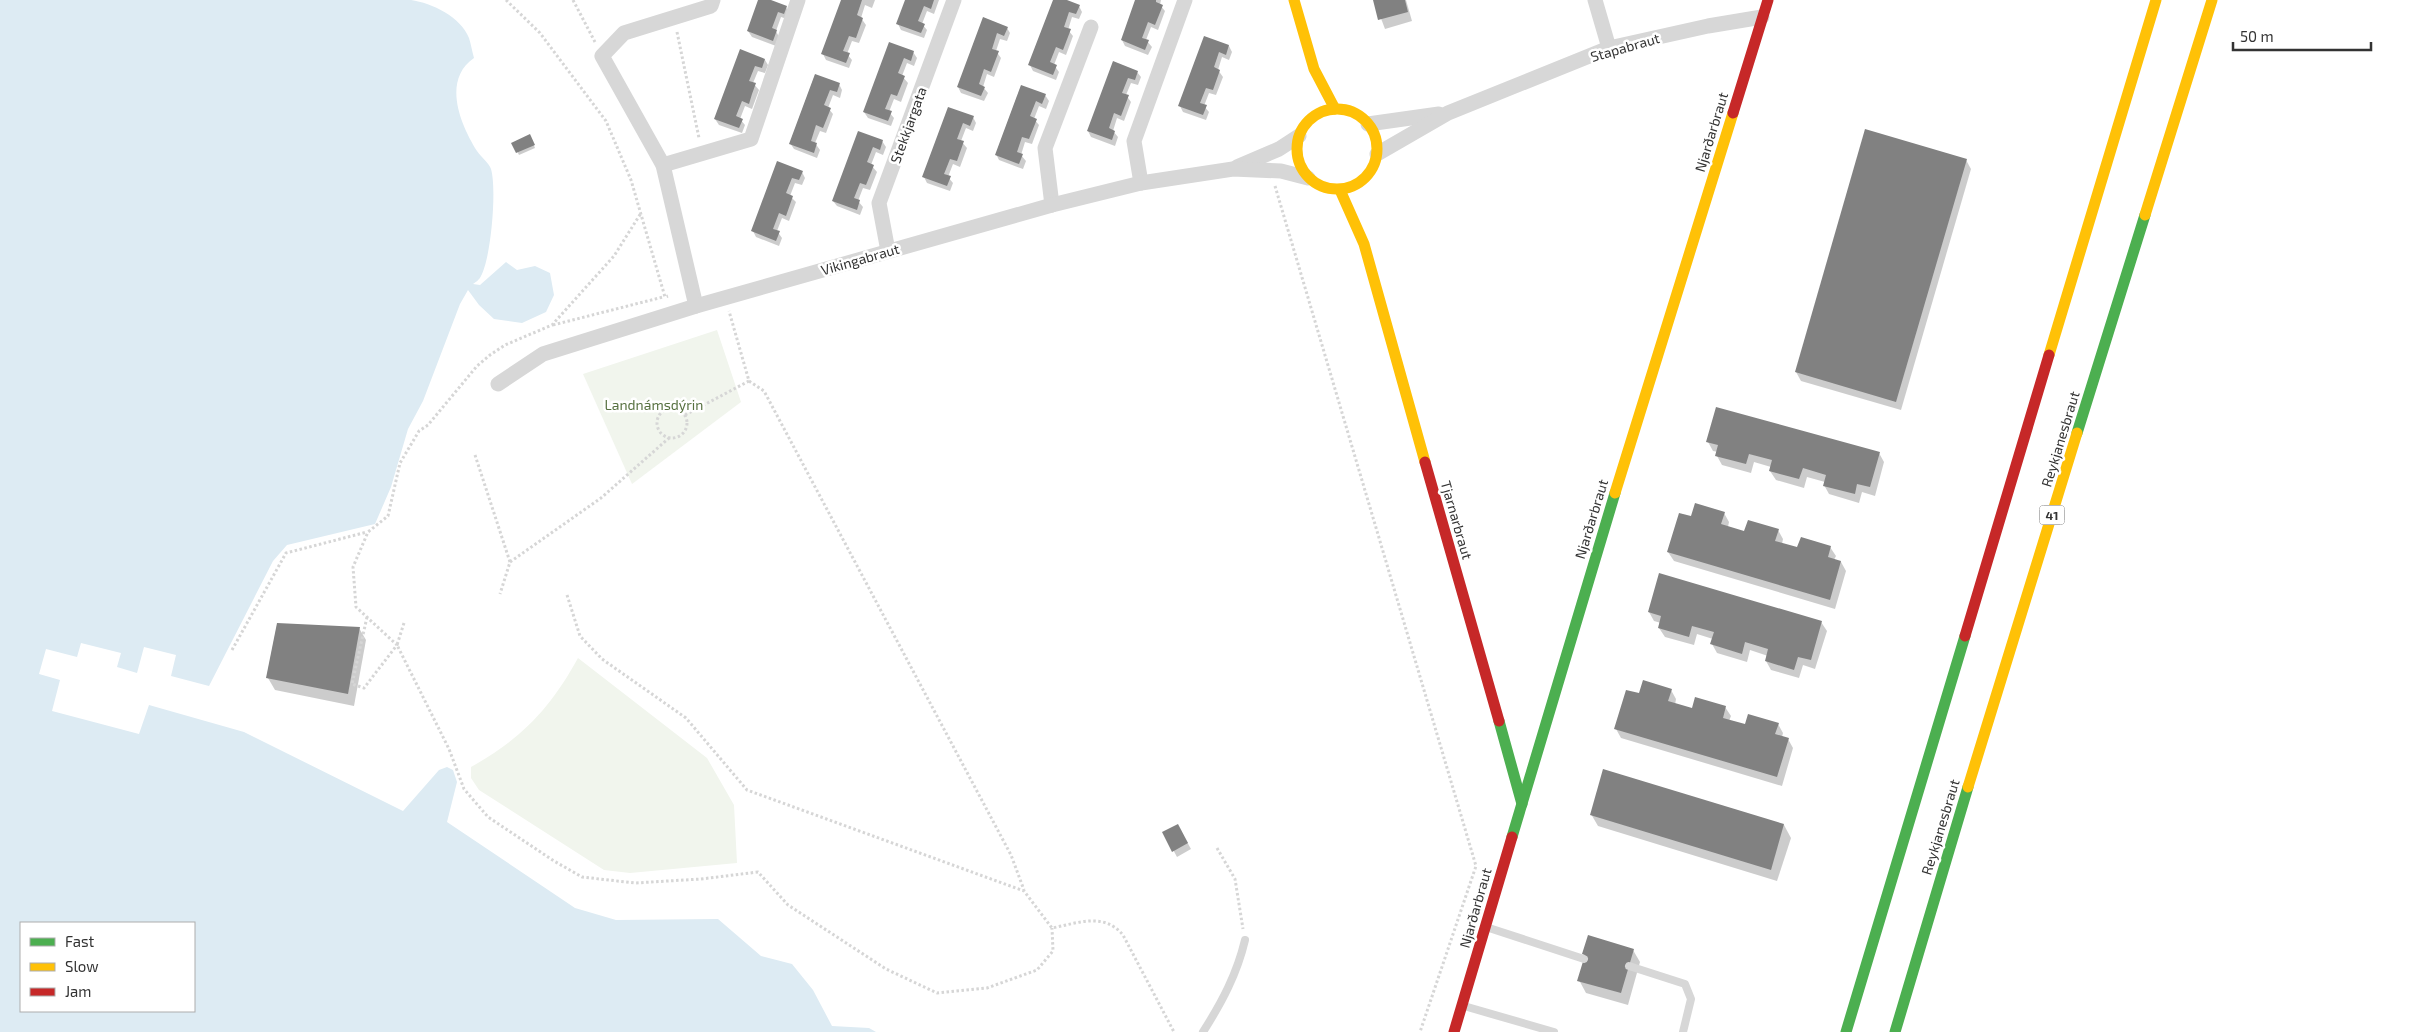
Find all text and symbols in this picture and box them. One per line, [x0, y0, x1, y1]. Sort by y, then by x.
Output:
scale bar [2233, 20, 2370, 52]
text: 50 m [2240, 27, 2274, 45]
street label: Stapabraut [1588, 29, 1662, 65]
street label: Stekkjargata [886, 84, 930, 166]
street label: Njarðarbraut [1691, 90, 1731, 174]
street label: Vikingabraut [819, 240, 901, 278]
street label: Reykjanesbraut [2037, 389, 2083, 489]
park label: Landnámsdýrin [605, 396, 703, 413]
street label: Njarðarbraut [1571, 477, 1611, 561]
street label: Tjarnarbraut [1438, 479, 1476, 561]
road number: 41 [2040, 506, 2064, 524]
street label: Reykjanesbraut [1917, 777, 1963, 877]
street label: Njarðarbraut [1455, 866, 1495, 950]
legend [20, 922, 195, 1012]
text: Fast [65, 932, 95, 950]
text: Slow [65, 957, 99, 975]
text: Jam [65, 982, 91, 1000]

